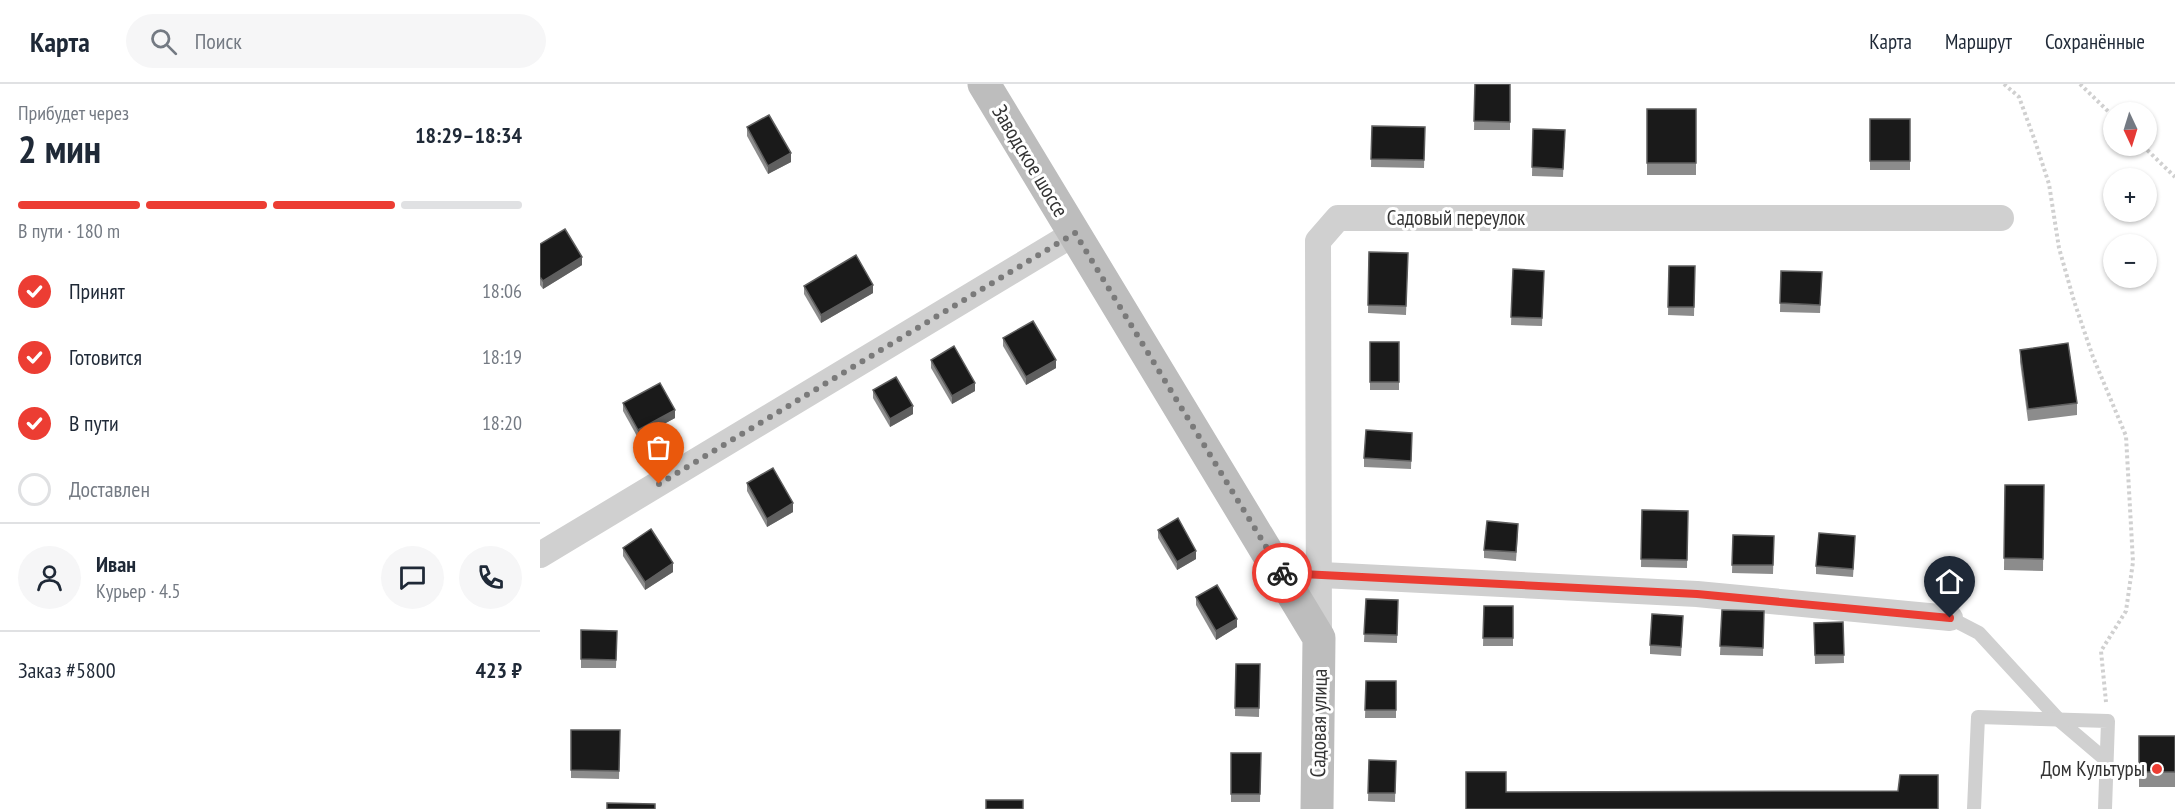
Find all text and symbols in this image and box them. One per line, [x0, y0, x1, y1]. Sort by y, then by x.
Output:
search box [126, 14, 546, 68]
text: Карта [30, 23, 90, 60]
icon: search [147, 25, 180, 58]
text: Поиск [195, 27, 242, 55]
text: Карта [1869, 28, 1912, 55]
text: Маршрут [1945, 28, 2012, 55]
text: Сохранённые [2045, 28, 2145, 55]
text: Прибудет через [18, 100, 129, 126]
street label: Заводское шоссе [986, 100, 1075, 222]
north arrow [2103, 102, 2157, 156]
map controls [2103, 102, 2157, 288]
text: 18:29–18:34 [415, 121, 522, 149]
text: 2 мин [18, 123, 101, 174]
button: + [2103, 168, 2157, 222]
street label: Садовый переулок [1387, 204, 1525, 231]
text: В пути · 180 m [18, 218, 120, 244]
button: − [2103, 234, 2157, 288]
icon: check [18, 275, 51, 308]
text: Принят [69, 277, 125, 305]
text: 18:06 [482, 278, 522, 304]
icon: check [18, 341, 51, 374]
text: Готовится [69, 343, 142, 371]
text: 18:19 [482, 344, 522, 370]
icon: check [18, 407, 51, 440]
text: В пути [69, 409, 119, 437]
text: 18:20 [482, 410, 522, 436]
pin [633, 422, 684, 484]
icon: bag [642, 431, 675, 464]
text: Доставлен [69, 475, 150, 503]
courier [1252, 543, 1312, 603]
button: person [18, 546, 81, 609]
button: chat [381, 546, 444, 609]
button: phone [459, 546, 522, 609]
text: Иван [96, 550, 136, 578]
pin [1924, 556, 1975, 618]
icon: bike [1266, 557, 1299, 590]
icon: home [1933, 565, 1966, 598]
text: Курьер · 4.5 [96, 578, 181, 604]
text: Заказ #5800 [18, 656, 116, 684]
text: 423 ₽ [475, 656, 522, 684]
street label: Садовая улица [1304, 668, 1333, 778]
place label: Дом Культуры [2041, 755, 2145, 782]
marker: Дом Культуры [2150, 762, 2164, 776]

